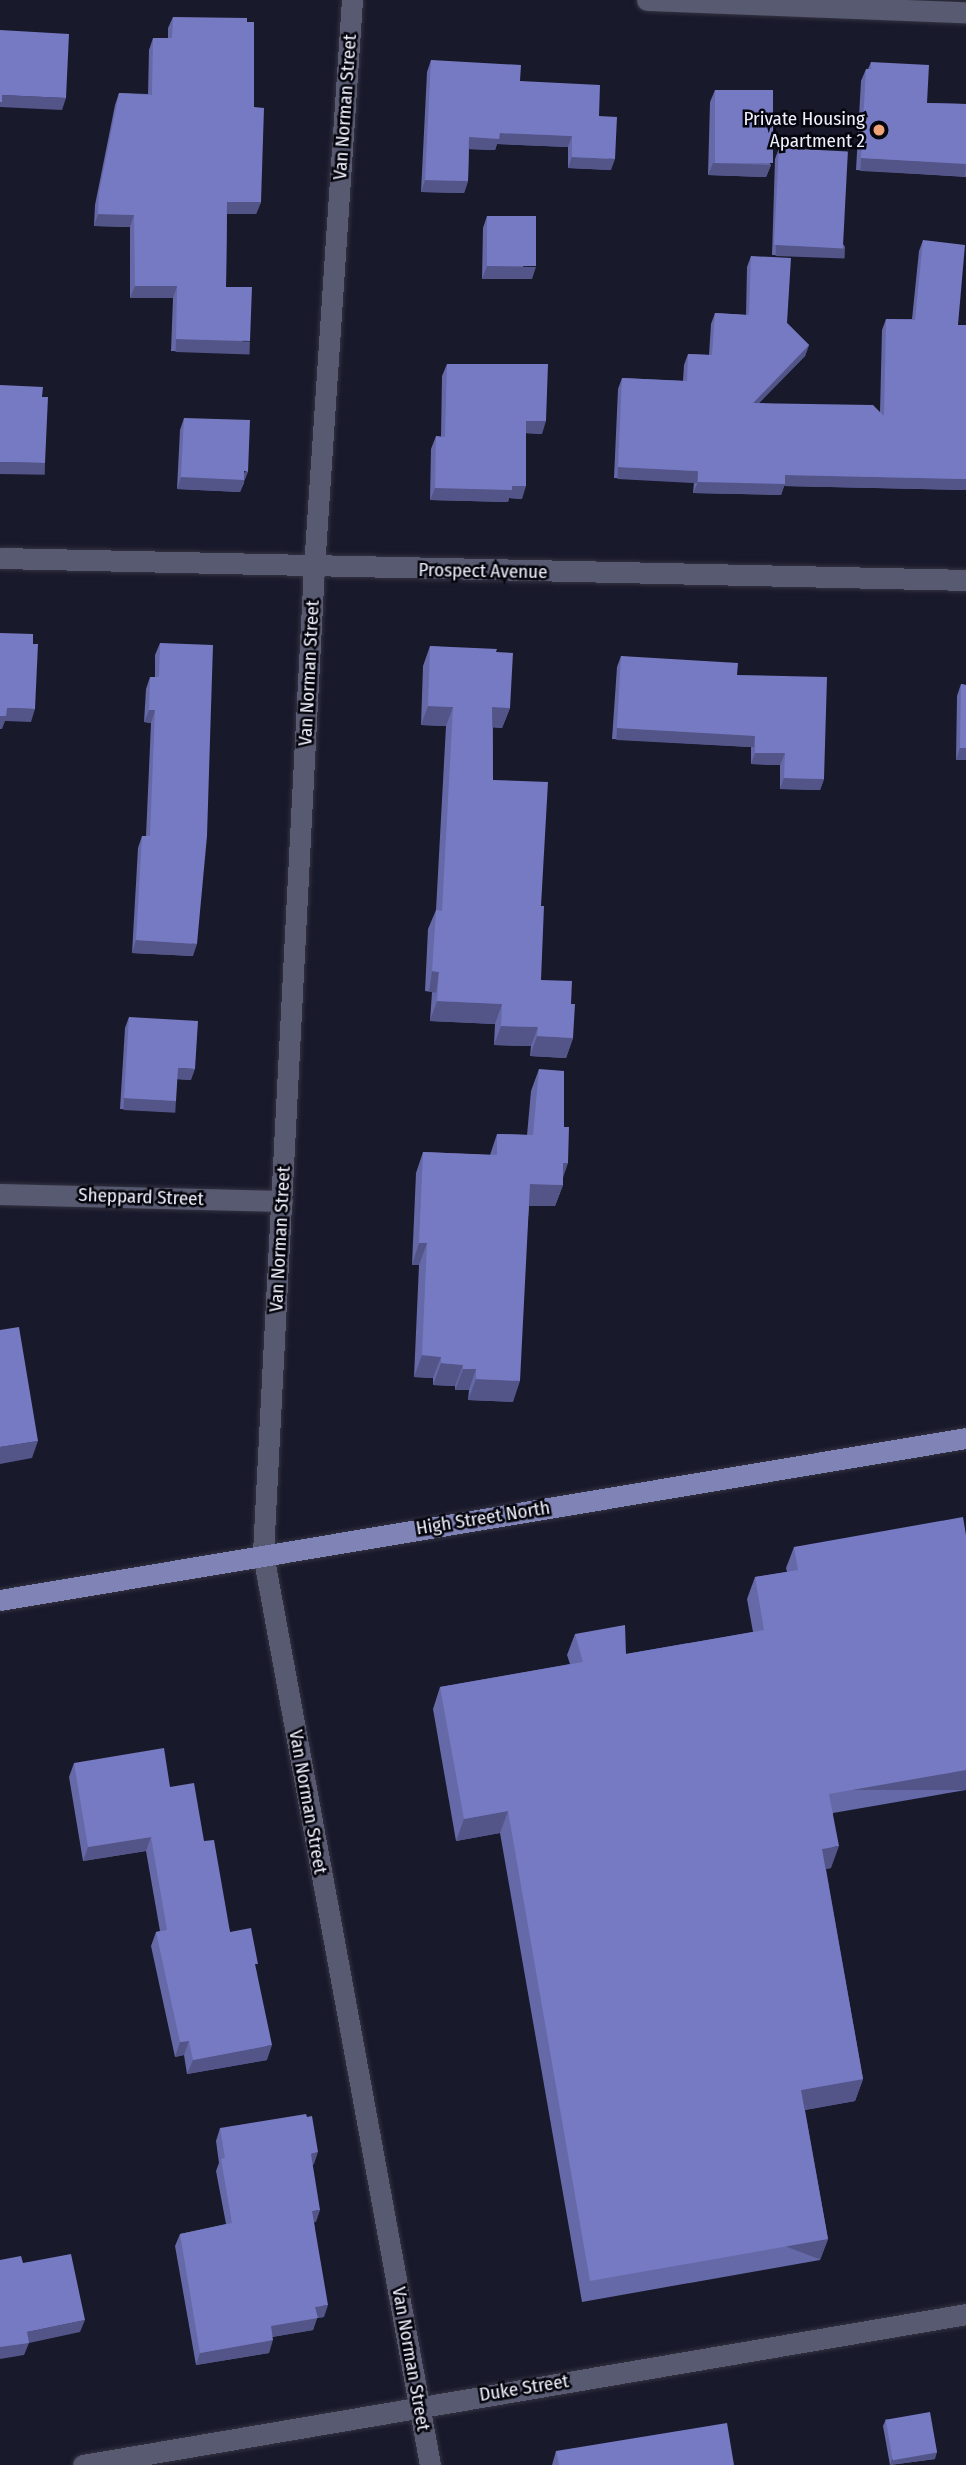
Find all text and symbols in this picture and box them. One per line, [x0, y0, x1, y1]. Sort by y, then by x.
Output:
street label: Van Norman Street [329, 33, 361, 181]
place label: Private Housing Apartment 2 [743, 108, 865, 152]
marker: Private Housing Apartment 2 [871, 122, 887, 138]
street label: Prospect Avenue [418, 558, 548, 584]
street label: Van Norman Street [294, 600, 324, 746]
street label: Van Norman Street [265, 1166, 295, 1312]
street label: Sheppard Street [78, 1183, 204, 1211]
street label: High Street North [414, 1496, 552, 1540]
street label: Van Norman Street [284, 1728, 332, 1876]
street label: Van Norman Street [387, 2285, 435, 2433]
street label: Duke Street [478, 2370, 570, 2406]

